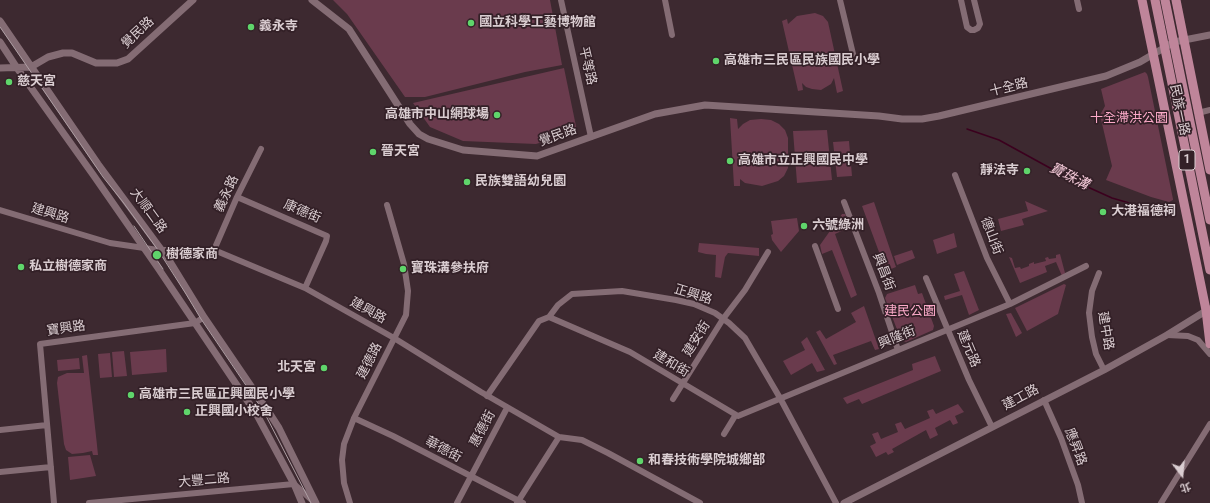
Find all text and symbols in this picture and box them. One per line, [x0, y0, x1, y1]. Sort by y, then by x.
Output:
street label: 覺民路 [118, 14, 158, 52]
place label: 國立科學工藝博物館 [479, 15, 596, 31]
marker: 國立科學工藝博物館 [466, 18, 476, 28]
place label: 義永寺 [259, 19, 298, 35]
marker: 義永寺 [246, 22, 256, 32]
street label: 平等路 [575, 45, 599, 87]
place label: 高雄市三民區民族國民小學 [724, 53, 880, 69]
marker: 高雄市三民區民族國民小學 [711, 56, 721, 66]
place label: 慈天宮 [17, 74, 56, 90]
street label: 十全路 [988, 76, 1030, 100]
marker: 慈天宮 [4, 77, 14, 87]
street label: 民族一路 [1166, 83, 1192, 137]
place label: 高雄市中山網球場 [385, 107, 489, 123]
marker: 高雄市中山網球場 [492, 110, 502, 120]
park label: 十全滯洪公園 [1090, 111, 1168, 127]
street label: 覺民路 [537, 122, 579, 150]
place label: 晉天宮 [381, 144, 420, 160]
marker: 晉天宮 [368, 147, 378, 157]
road number: 1 [1179, 150, 1195, 170]
place label: 高雄市立正興國民中學 [738, 153, 868, 169]
marker: 高雄市立正興國民中學 [725, 156, 735, 166]
water label: 寶珠溝 [1046, 160, 1092, 194]
place label: 靜法寺 [980, 163, 1019, 179]
marker: 靜法寺 [1022, 166, 1032, 176]
street label: 義永路 [212, 173, 242, 215]
place label: 民族雙語幼兒園 [475, 174, 566, 190]
marker: 民族雙語幼兒園 [462, 177, 472, 187]
street label: 大順二路 [126, 185, 170, 237]
street label: 康德街 [281, 197, 323, 227]
street label: 建興路 [29, 201, 71, 227]
place label: 大港福德祠 [1111, 204, 1176, 220]
marker: 大港福德祠 [1098, 207, 1108, 217]
street label: 德山街 [977, 215, 1005, 257]
place label: 六號綠洲 [812, 218, 864, 234]
marker: 六號綠洲 [799, 221, 809, 231]
place label: 樹德家商 [166, 247, 218, 263]
marker: 樹德家商 [151, 249, 163, 261]
street label: 興昌街 [869, 251, 897, 293]
place label: 私立樹德家商 [29, 259, 107, 275]
place label: 寶珠溝參扶府 [411, 261, 489, 277]
marker: 私立樹德家商 [16, 262, 26, 272]
marker: 寶珠溝參扶府 [398, 264, 408, 274]
street label: 正興路 [672, 282, 714, 308]
street label: 建興路 [347, 295, 389, 327]
park label: 建民公園 [884, 304, 936, 320]
street label: 建中路 [1094, 310, 1116, 352]
street label: 建安街 [680, 318, 714, 360]
street label: 寶興路 [46, 319, 86, 339]
street label: 興隆街 [876, 323, 918, 353]
street label: 建元路 [953, 328, 983, 370]
street label: 建德路 [354, 340, 386, 382]
street label: 建和街 [650, 347, 692, 381]
place label: 北天宮 [277, 360, 316, 376]
marker: 北天宮 [319, 363, 329, 373]
street label: 建工路 [1000, 382, 1042, 414]
place label: 高雄市三民區正興國民小學 [139, 387, 295, 403]
marker: 高雄市三民區正興國民小學 [126, 390, 136, 400]
place label: 正興國小校舍 [195, 404, 273, 420]
marker: 正興國小校舍 [182, 407, 192, 417]
street label: 惠德街 [467, 408, 499, 450]
street label: 應昇路 [1061, 426, 1089, 468]
street label: 華德街 [422, 434, 464, 466]
place label: 和春技術學院城鄉部 [648, 453, 765, 469]
north arrow [1162, 455, 1202, 495]
marker: 和春技術學院城鄉部 [635, 456, 645, 466]
street label: 大豐二路 [177, 471, 231, 491]
text: 北 [1178, 479, 1193, 495]

